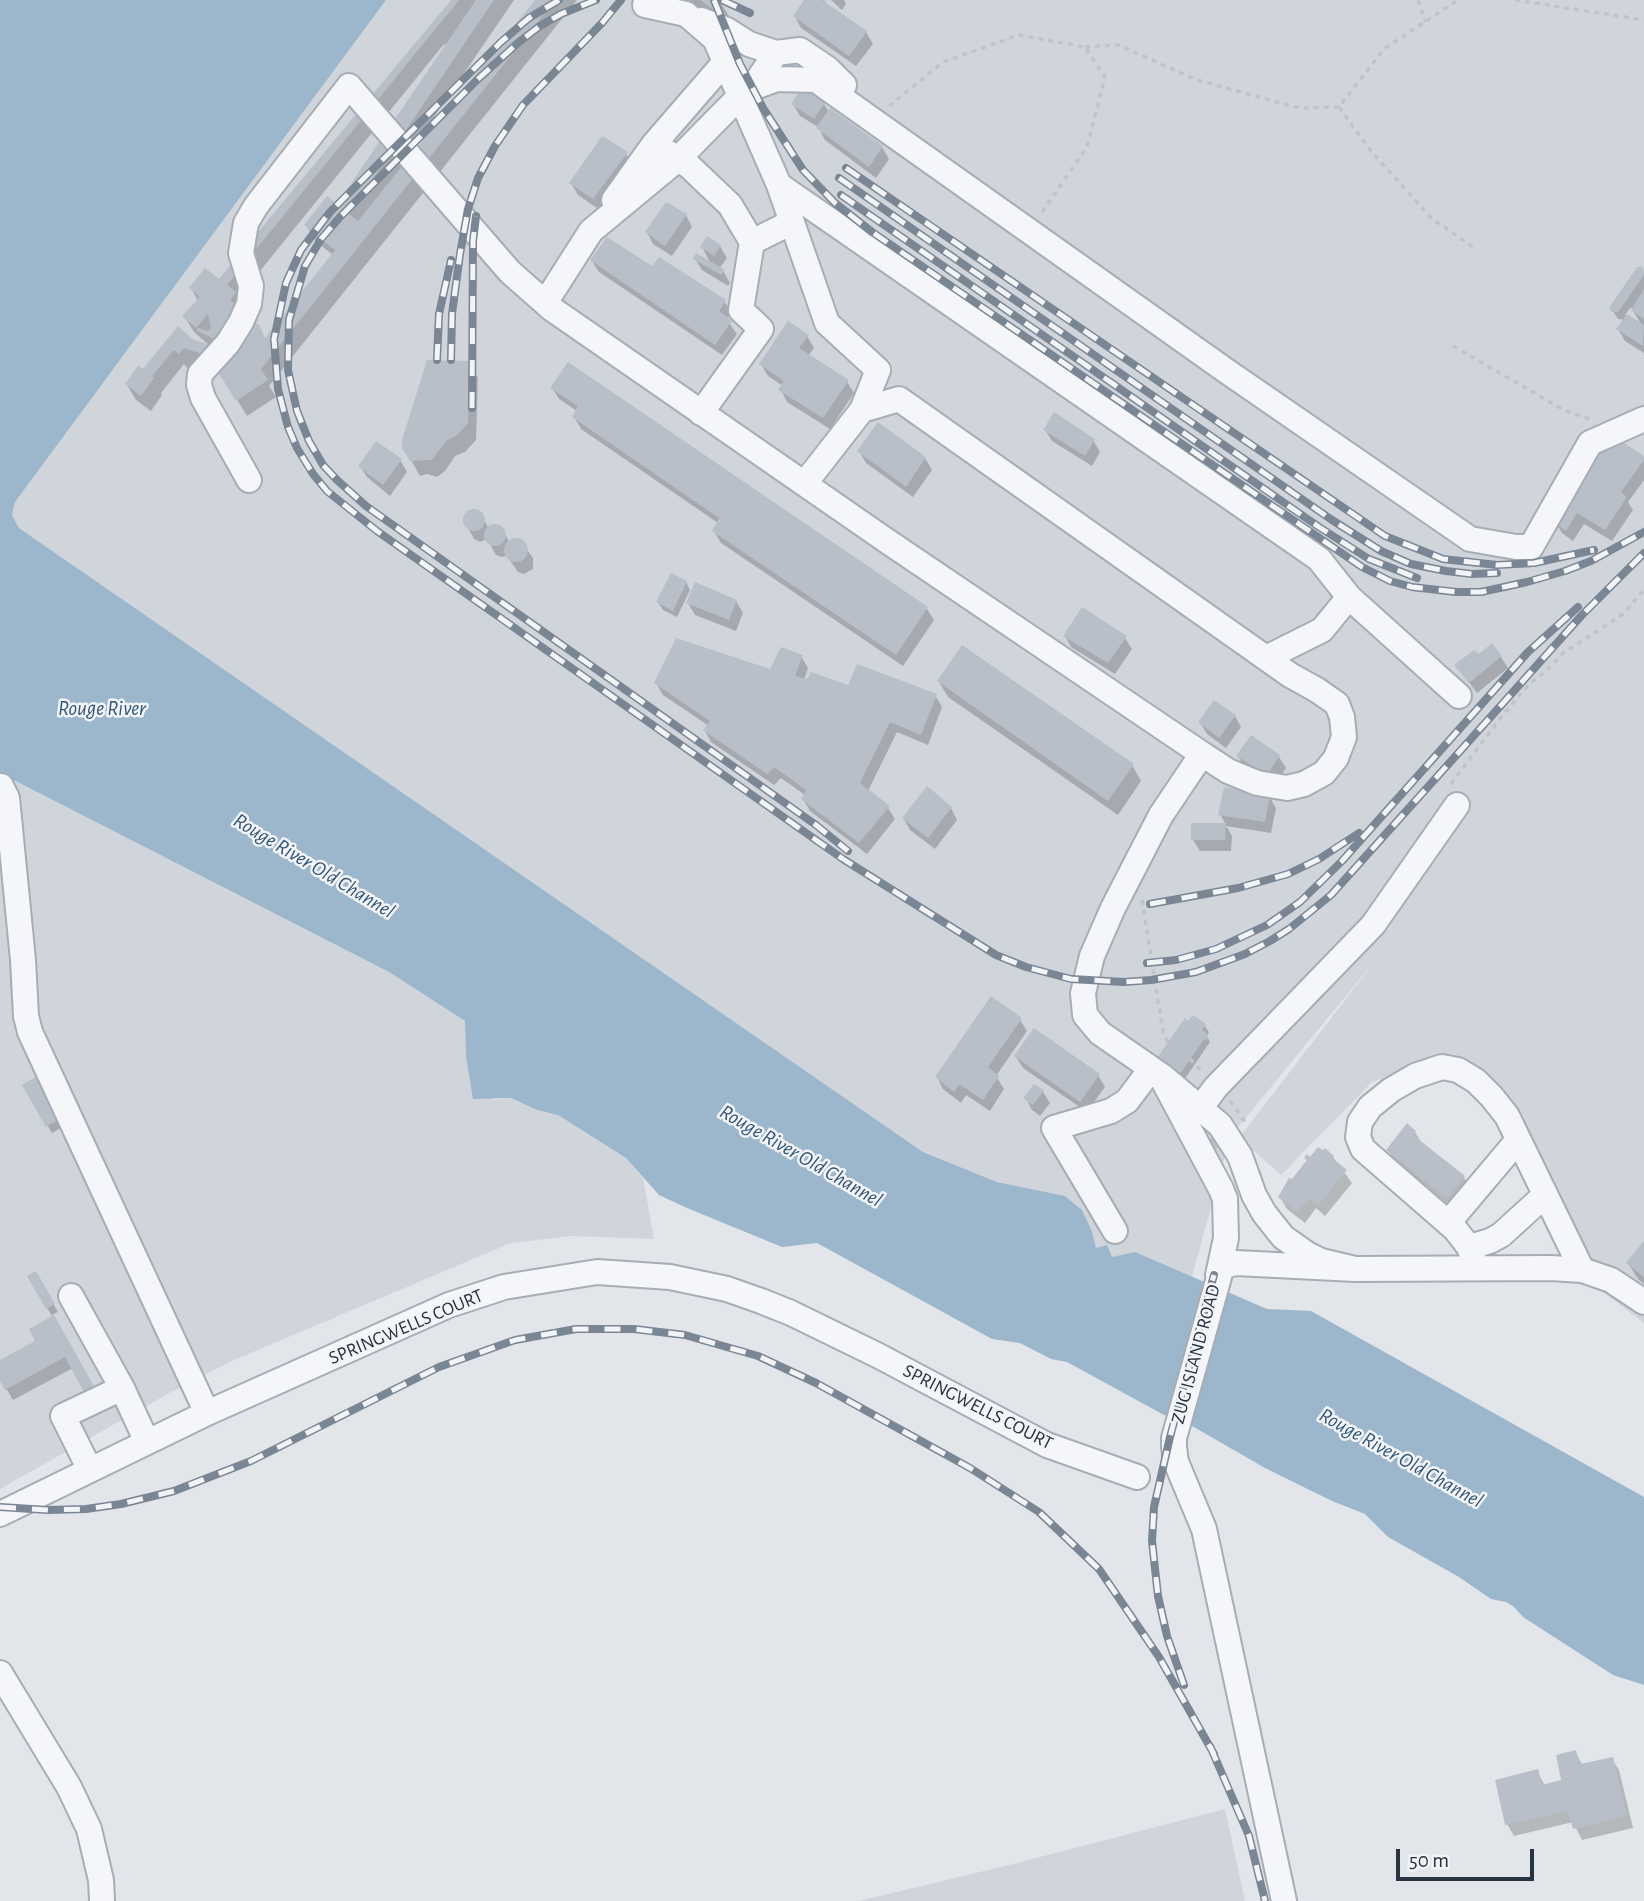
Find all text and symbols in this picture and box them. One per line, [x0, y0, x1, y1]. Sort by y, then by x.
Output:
water label: Rouge River [58, 696, 146, 722]
water label: Rouge River Old Channel [229, 808, 399, 924]
water label: Rouge River Old Channel [715, 1099, 887, 1213]
street label: ZUG ISLAND ROAD [1166, 1282, 1226, 1426]
street label: SPRINGWELLS COURT [325, 1284, 487, 1370]
street label: SPRINGWELLS COURT [899, 1359, 1057, 1455]
water label: Rouge River Old Channel [1315, 1402, 1487, 1514]
scale bar [1399, 1834, 1537, 1878]
text: 50 m [1409, 1850, 1449, 1871]

